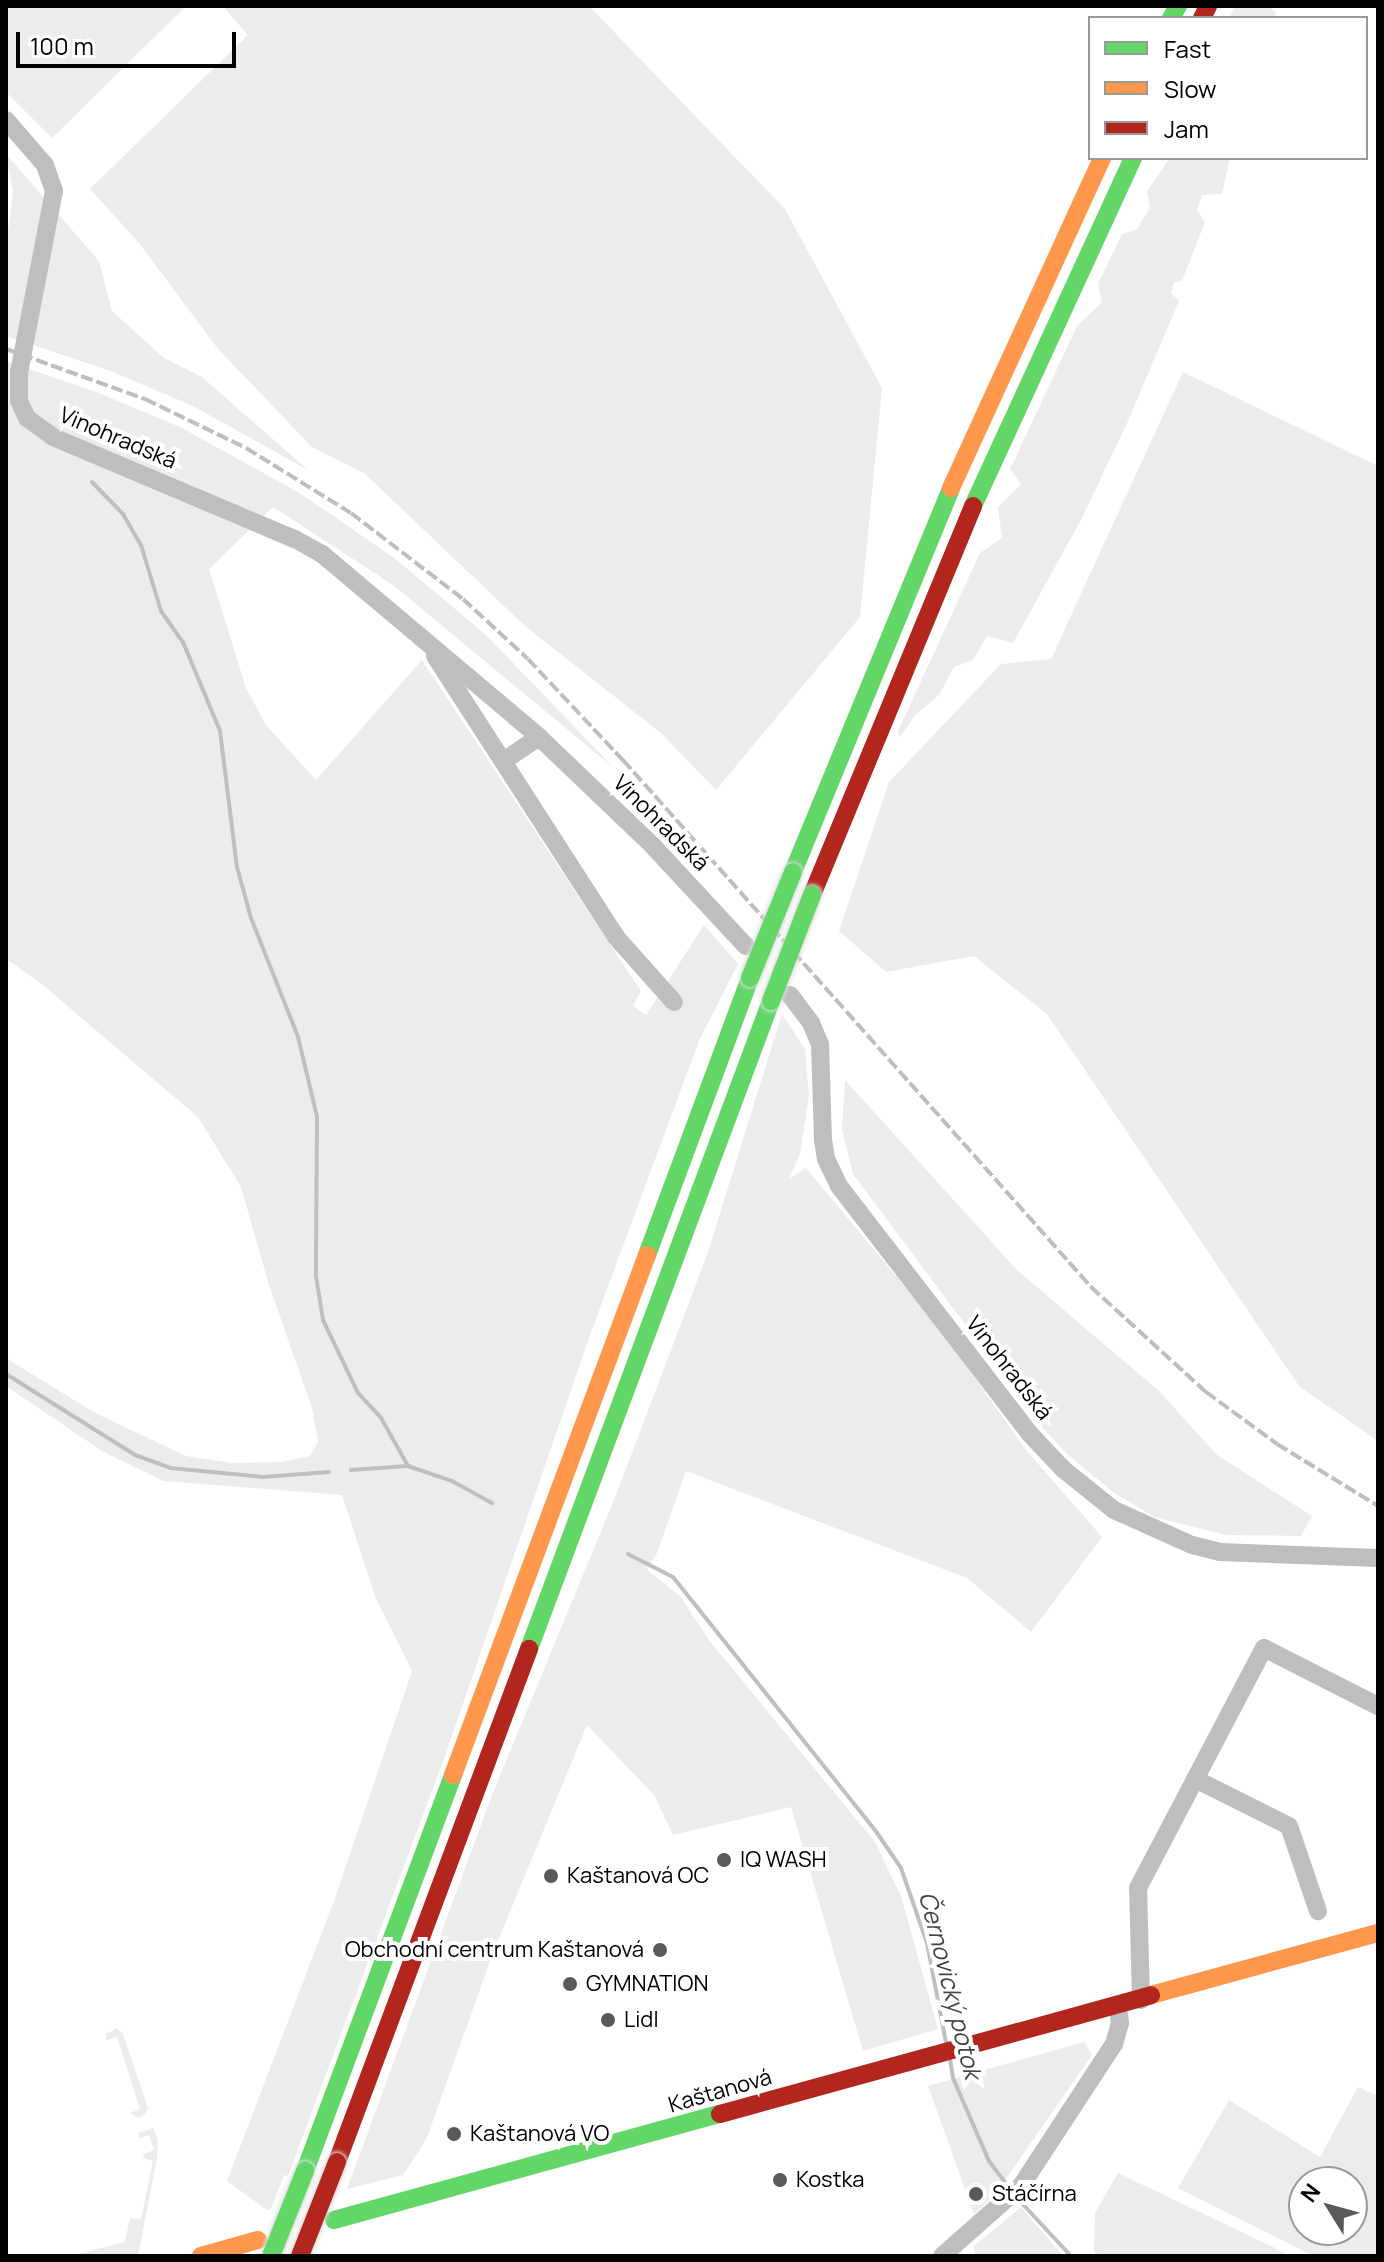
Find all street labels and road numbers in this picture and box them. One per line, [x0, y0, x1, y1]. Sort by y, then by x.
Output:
street label: Vinohradská [56, 402, 180, 474]
street label: Vinohradská [608, 770, 714, 876]
street label: Vinohradská [960, 1311, 1058, 1425]
street label: Kaštanová [665, 2064, 775, 2118]

